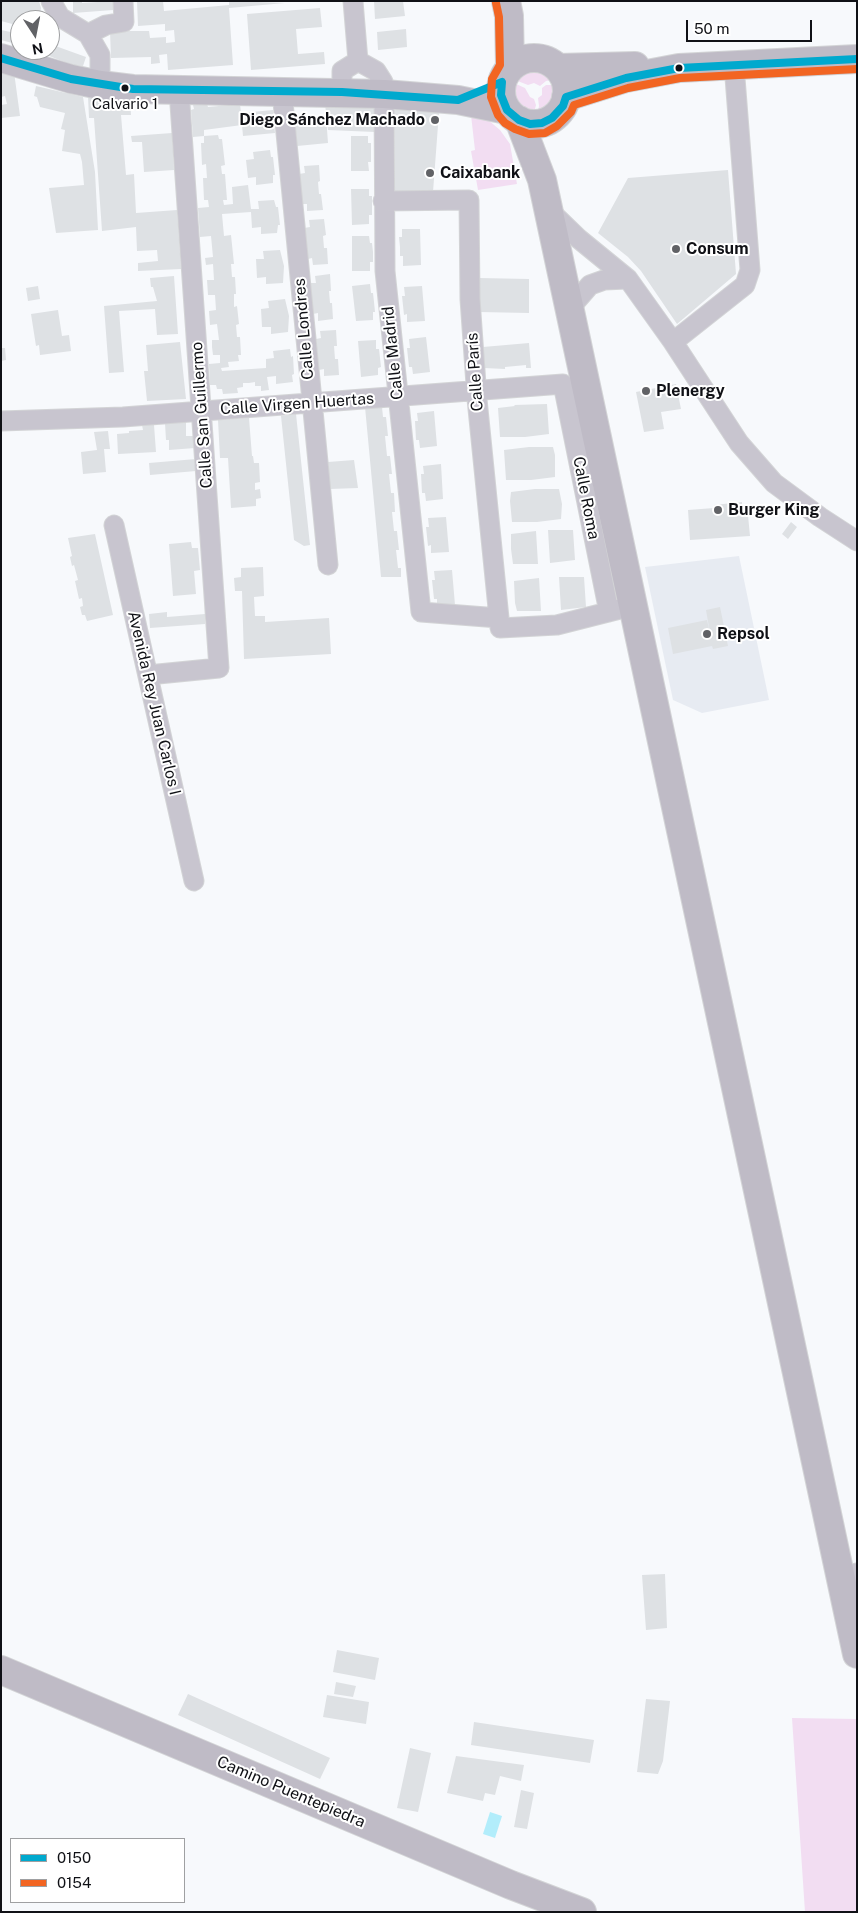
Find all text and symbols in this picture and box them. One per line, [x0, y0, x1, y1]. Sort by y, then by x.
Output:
north arrow [10, 10, 60, 60]
scale bar [688, 10, 814, 42]
text: 50 m [694, 20, 729, 37]
text: N [31, 40, 45, 58]
unlabelled marker [674, 63, 684, 73]
marker: Calvario 1 [120, 83, 130, 93]
place label: Calvario 1 [92, 95, 158, 113]
place label: Diego Sánchez Machado [239, 110, 425, 130]
marker: Diego Sánchez Machado [429, 114, 441, 126]
place label: Caixabank [440, 163, 520, 183]
marker: Caixabank [424, 167, 436, 179]
place label: Consum [686, 239, 748, 259]
marker: Consum [670, 243, 682, 255]
street label: Calle Londres [290, 277, 318, 381]
street label: Calle Madrid [379, 305, 407, 401]
street label: Calle París [463, 332, 487, 412]
street label: Calle San Guillermo [187, 341, 217, 489]
place label: Plenergy [656, 381, 725, 401]
marker: Plenergy [640, 385, 652, 397]
street label: Calle Virgen Huertas [219, 389, 375, 419]
street label: Calle Roma [569, 455, 603, 541]
place label: Burger King [728, 500, 820, 520]
marker: Burger King [712, 504, 724, 516]
street label: Avenida Rey Juan Carlos I [123, 609, 185, 797]
place label: Repsol [717, 624, 770, 644]
marker: Repsol [701, 628, 713, 640]
street label: Camino Puentepiedra [214, 1752, 368, 1832]
legend [10, 1838, 185, 1903]
text: 0150 [57, 1849, 91, 1866]
text: 0154 [57, 1874, 91, 1891]

